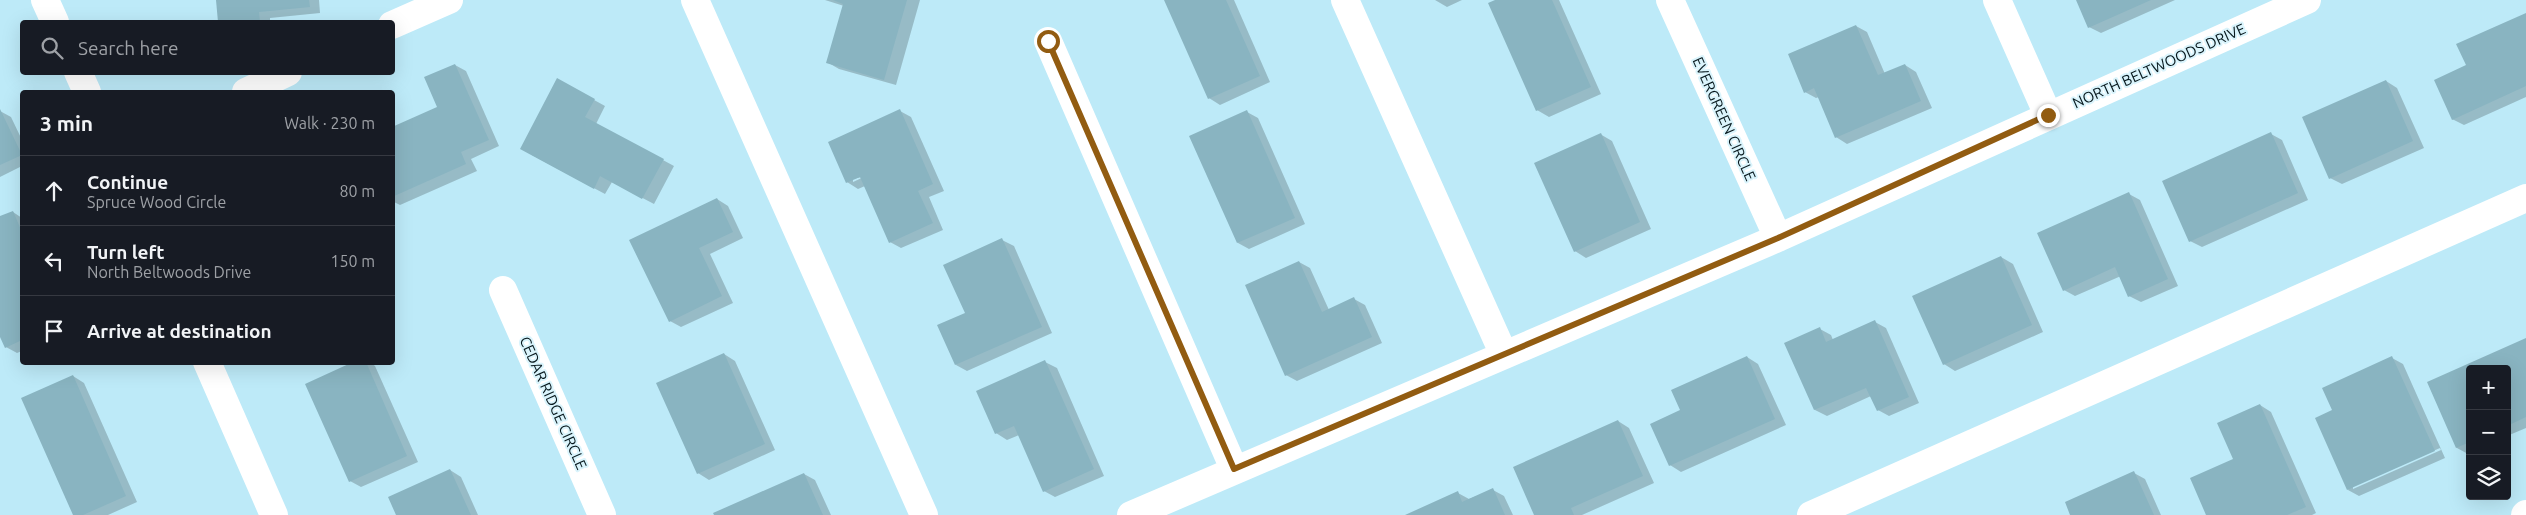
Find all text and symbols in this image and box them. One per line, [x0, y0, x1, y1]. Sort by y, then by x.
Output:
search box [20, 20, 395, 75]
street label: NORTH BELTWOODS DRIVE [2070, 20, 2248, 111]
route start [1037, 30, 1060, 53]
icon: search [38, 34, 66, 62]
text: Search here [78, 37, 178, 59]
street label: EVERGREEN CIRCLE [1690, 54, 1759, 183]
route end [2037, 104, 2060, 127]
text: 3 min [40, 111, 93, 135]
text: Walk · 230 m [284, 114, 375, 132]
text: Continue [87, 171, 168, 193]
icon: ahead [40, 177, 68, 205]
text: 80 m [339, 182, 375, 200]
text: Spruce Wood Circle [87, 193, 226, 211]
text: Turn left [87, 241, 165, 263]
icon: left [40, 247, 68, 275]
text: 150 m [330, 252, 375, 270]
text: North Beltwoods Drive [87, 263, 251, 281]
icon: arrive [40, 317, 68, 345]
text: Arrive at destination [87, 320, 272, 342]
street label: CEDAR RIDGE CIRCLE [516, 334, 590, 472]
map controls [2466, 365, 2511, 500]
button: + [2466, 365, 2511, 410]
button: − [2466, 410, 2511, 455]
button: layers [2466, 455, 2511, 500]

